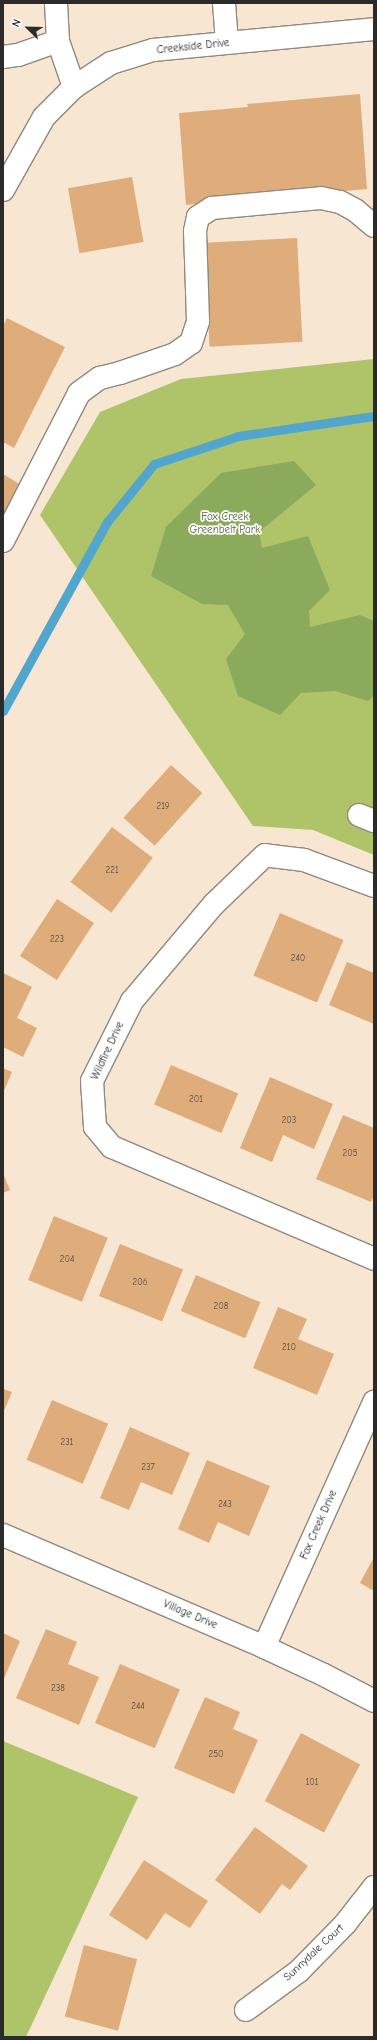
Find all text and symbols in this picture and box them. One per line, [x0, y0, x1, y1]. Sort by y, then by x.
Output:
north arrow [8, 8, 48, 48]
text: N [9, 17, 24, 29]
street label: Creekside Drive [156, 37, 230, 57]
park label: Fox Creek Greenbelt Park [190, 511, 260, 537]
house number: 219 [156, 801, 170, 811]
house number: 221 [106, 865, 118, 875]
house number: 223 [50, 934, 64, 944]
house number: 240 [291, 953, 305, 963]
street label: Wildfire Drive [89, 1020, 127, 1082]
house number: 201 [189, 1094, 203, 1104]
house number: 203 [282, 1115, 296, 1125]
house number: 205 [342, 1148, 358, 1158]
house number: 204 [60, 1254, 74, 1264]
house number: 206 [132, 1277, 148, 1287]
house number: 208 [214, 1301, 228, 1311]
house number: 210 [282, 1342, 296, 1352]
house number: 231 [61, 1437, 73, 1447]
house number: 237 [141, 1462, 155, 1472]
street label: Fox Creek Drive [298, 1488, 340, 1562]
house number: 243 [218, 1499, 232, 1509]
street label: Village Drive [161, 1598, 219, 1632]
house number: 238 [51, 1683, 65, 1693]
house number: 244 [131, 1701, 145, 1711]
house number: 250 [208, 1749, 224, 1759]
house number: 101 [306, 1777, 318, 1787]
street label: Sunnydale Court [281, 1922, 347, 1984]

